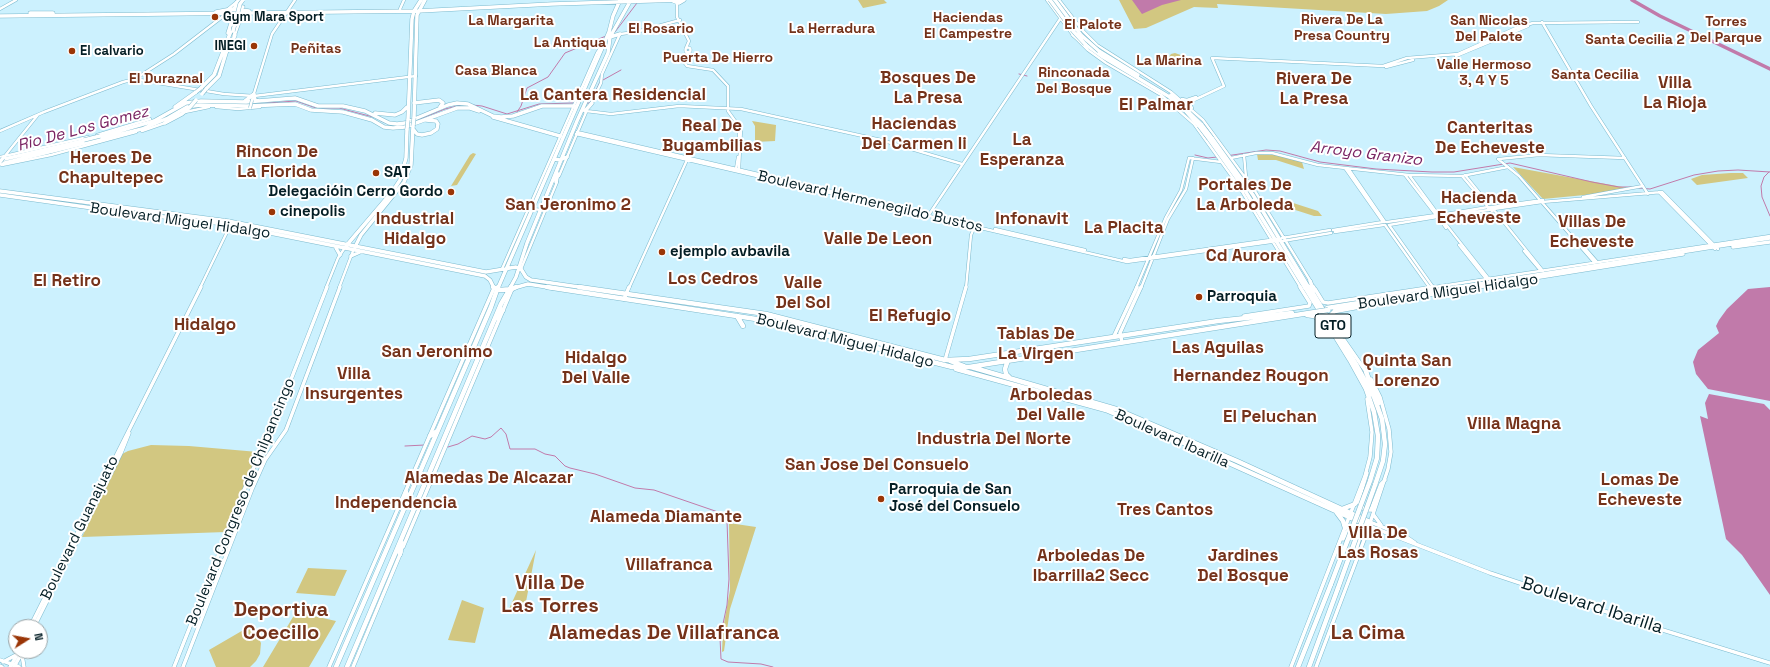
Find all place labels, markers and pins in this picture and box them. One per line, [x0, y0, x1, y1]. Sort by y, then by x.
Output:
place label: Gym Mara Sport [223, 9, 324, 25]
marker: Gym Mara Sport [210, 12, 220, 22]
place label: INEGI [215, 38, 246, 54]
marker: INEGI [249, 41, 259, 51]
place label: El calvario [80, 43, 144, 59]
marker: El calvario [67, 46, 77, 56]
place label: SAT [384, 164, 410, 182]
marker: SAT [371, 168, 381, 178]
place label: Delegacióin Cerro Gordo [268, 183, 443, 201]
marker: Delegacióin Cerro Gordo [446, 187, 456, 197]
place label: cinepolis [280, 203, 345, 221]
marker: cinepolis [267, 207, 277, 217]
place label: ejemplo avbavila [670, 243, 790, 261]
marker: ejemplo avbavila [657, 247, 667, 257]
place label: Parroquia [1207, 288, 1277, 306]
marker: Parroquia [1194, 292, 1204, 302]
place label: Parroquia de San José del Consuelo [889, 481, 1020, 516]
marker: Parroquia de San José del Consuelo [876, 494, 886, 504]

